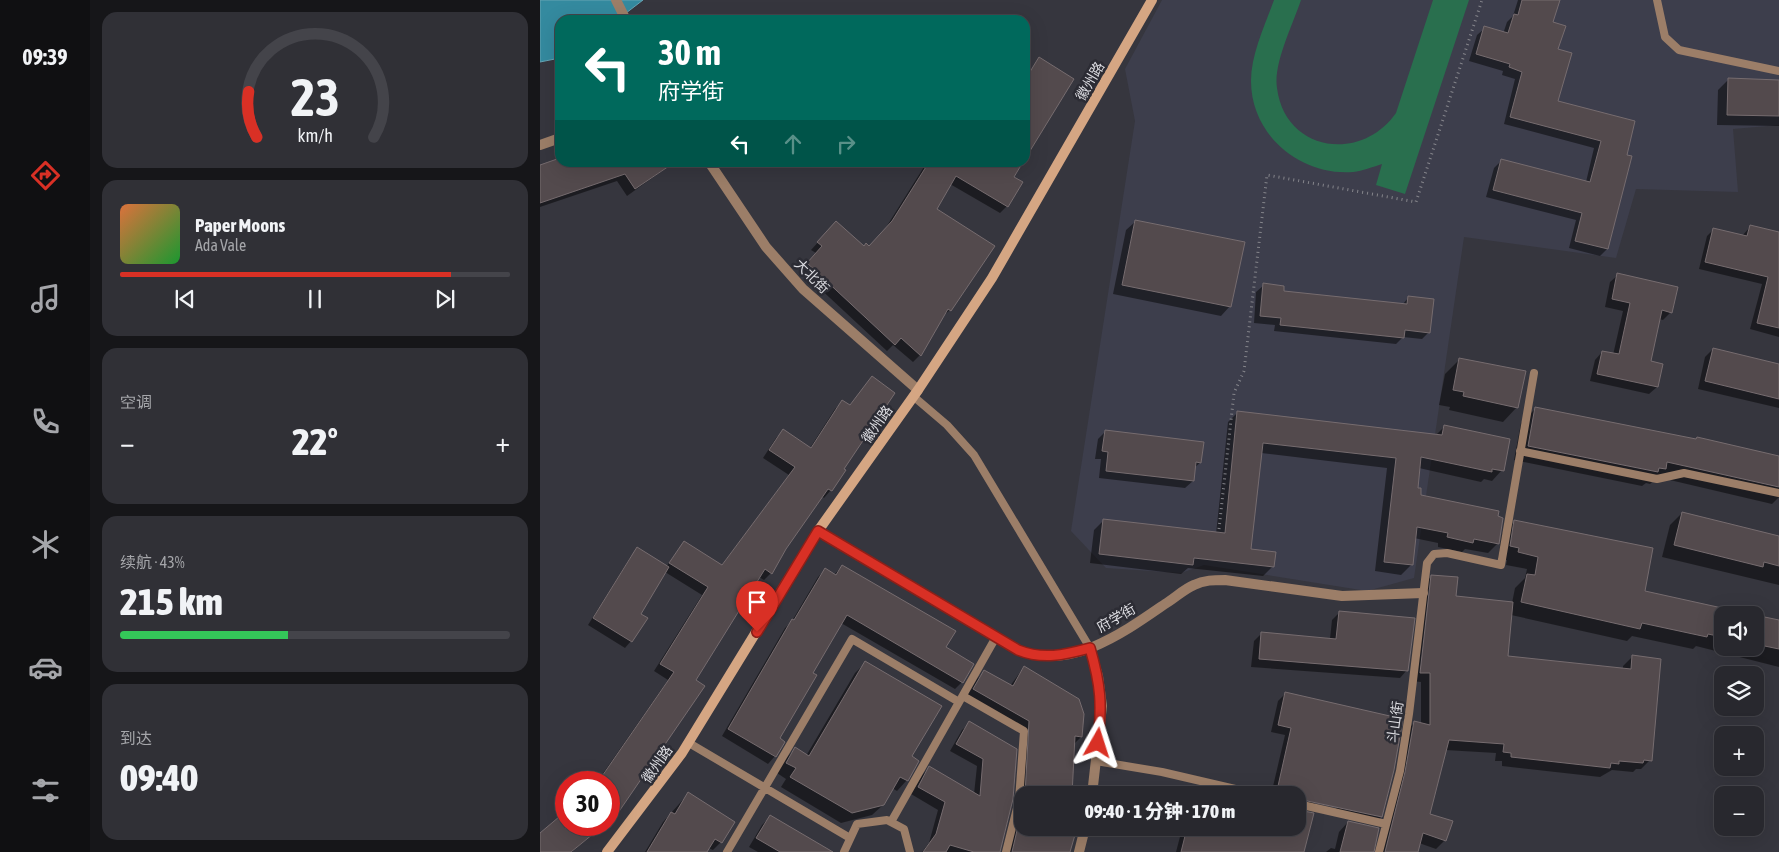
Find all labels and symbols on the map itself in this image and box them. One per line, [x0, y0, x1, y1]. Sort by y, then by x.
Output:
street label: 徽州路 [1073, 59, 1107, 103]
street label: 大北街 [791, 255, 833, 297]
street label: 徽州路 [858, 402, 896, 446]
pin [736, 581, 778, 632]
street label: 府学街 [1094, 601, 1138, 635]
street label: 斗山街 [1384, 700, 1406, 744]
position arrow [1071, 716, 1123, 768]
street label: 徽州路 [638, 742, 676, 786]
speed limit sign: 30 [555, 771, 620, 836]

